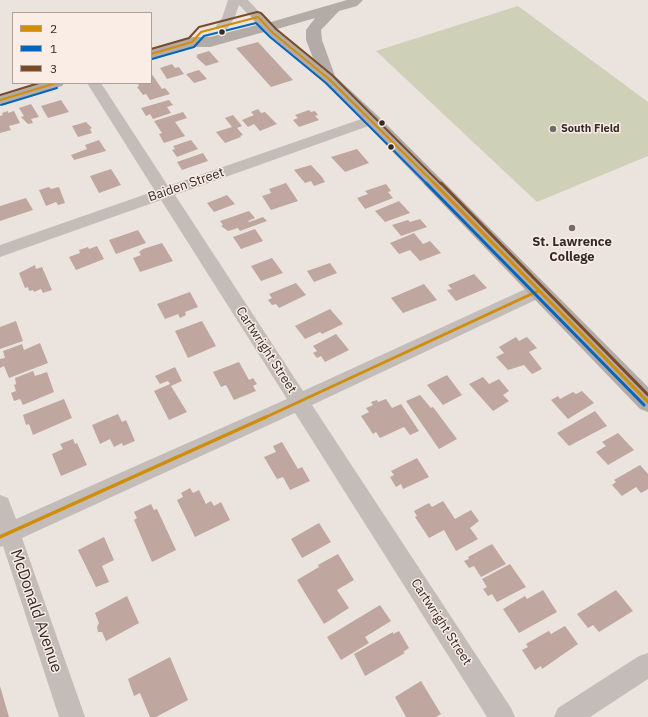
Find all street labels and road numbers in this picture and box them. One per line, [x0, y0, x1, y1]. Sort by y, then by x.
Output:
street label: Baiden Street [146, 165, 226, 205]
street label: Cartwright Street [232, 304, 300, 396]
street label: McDonald Avenue [6, 547, 66, 675]
street label: Cartwright Street [407, 576, 475, 668]

